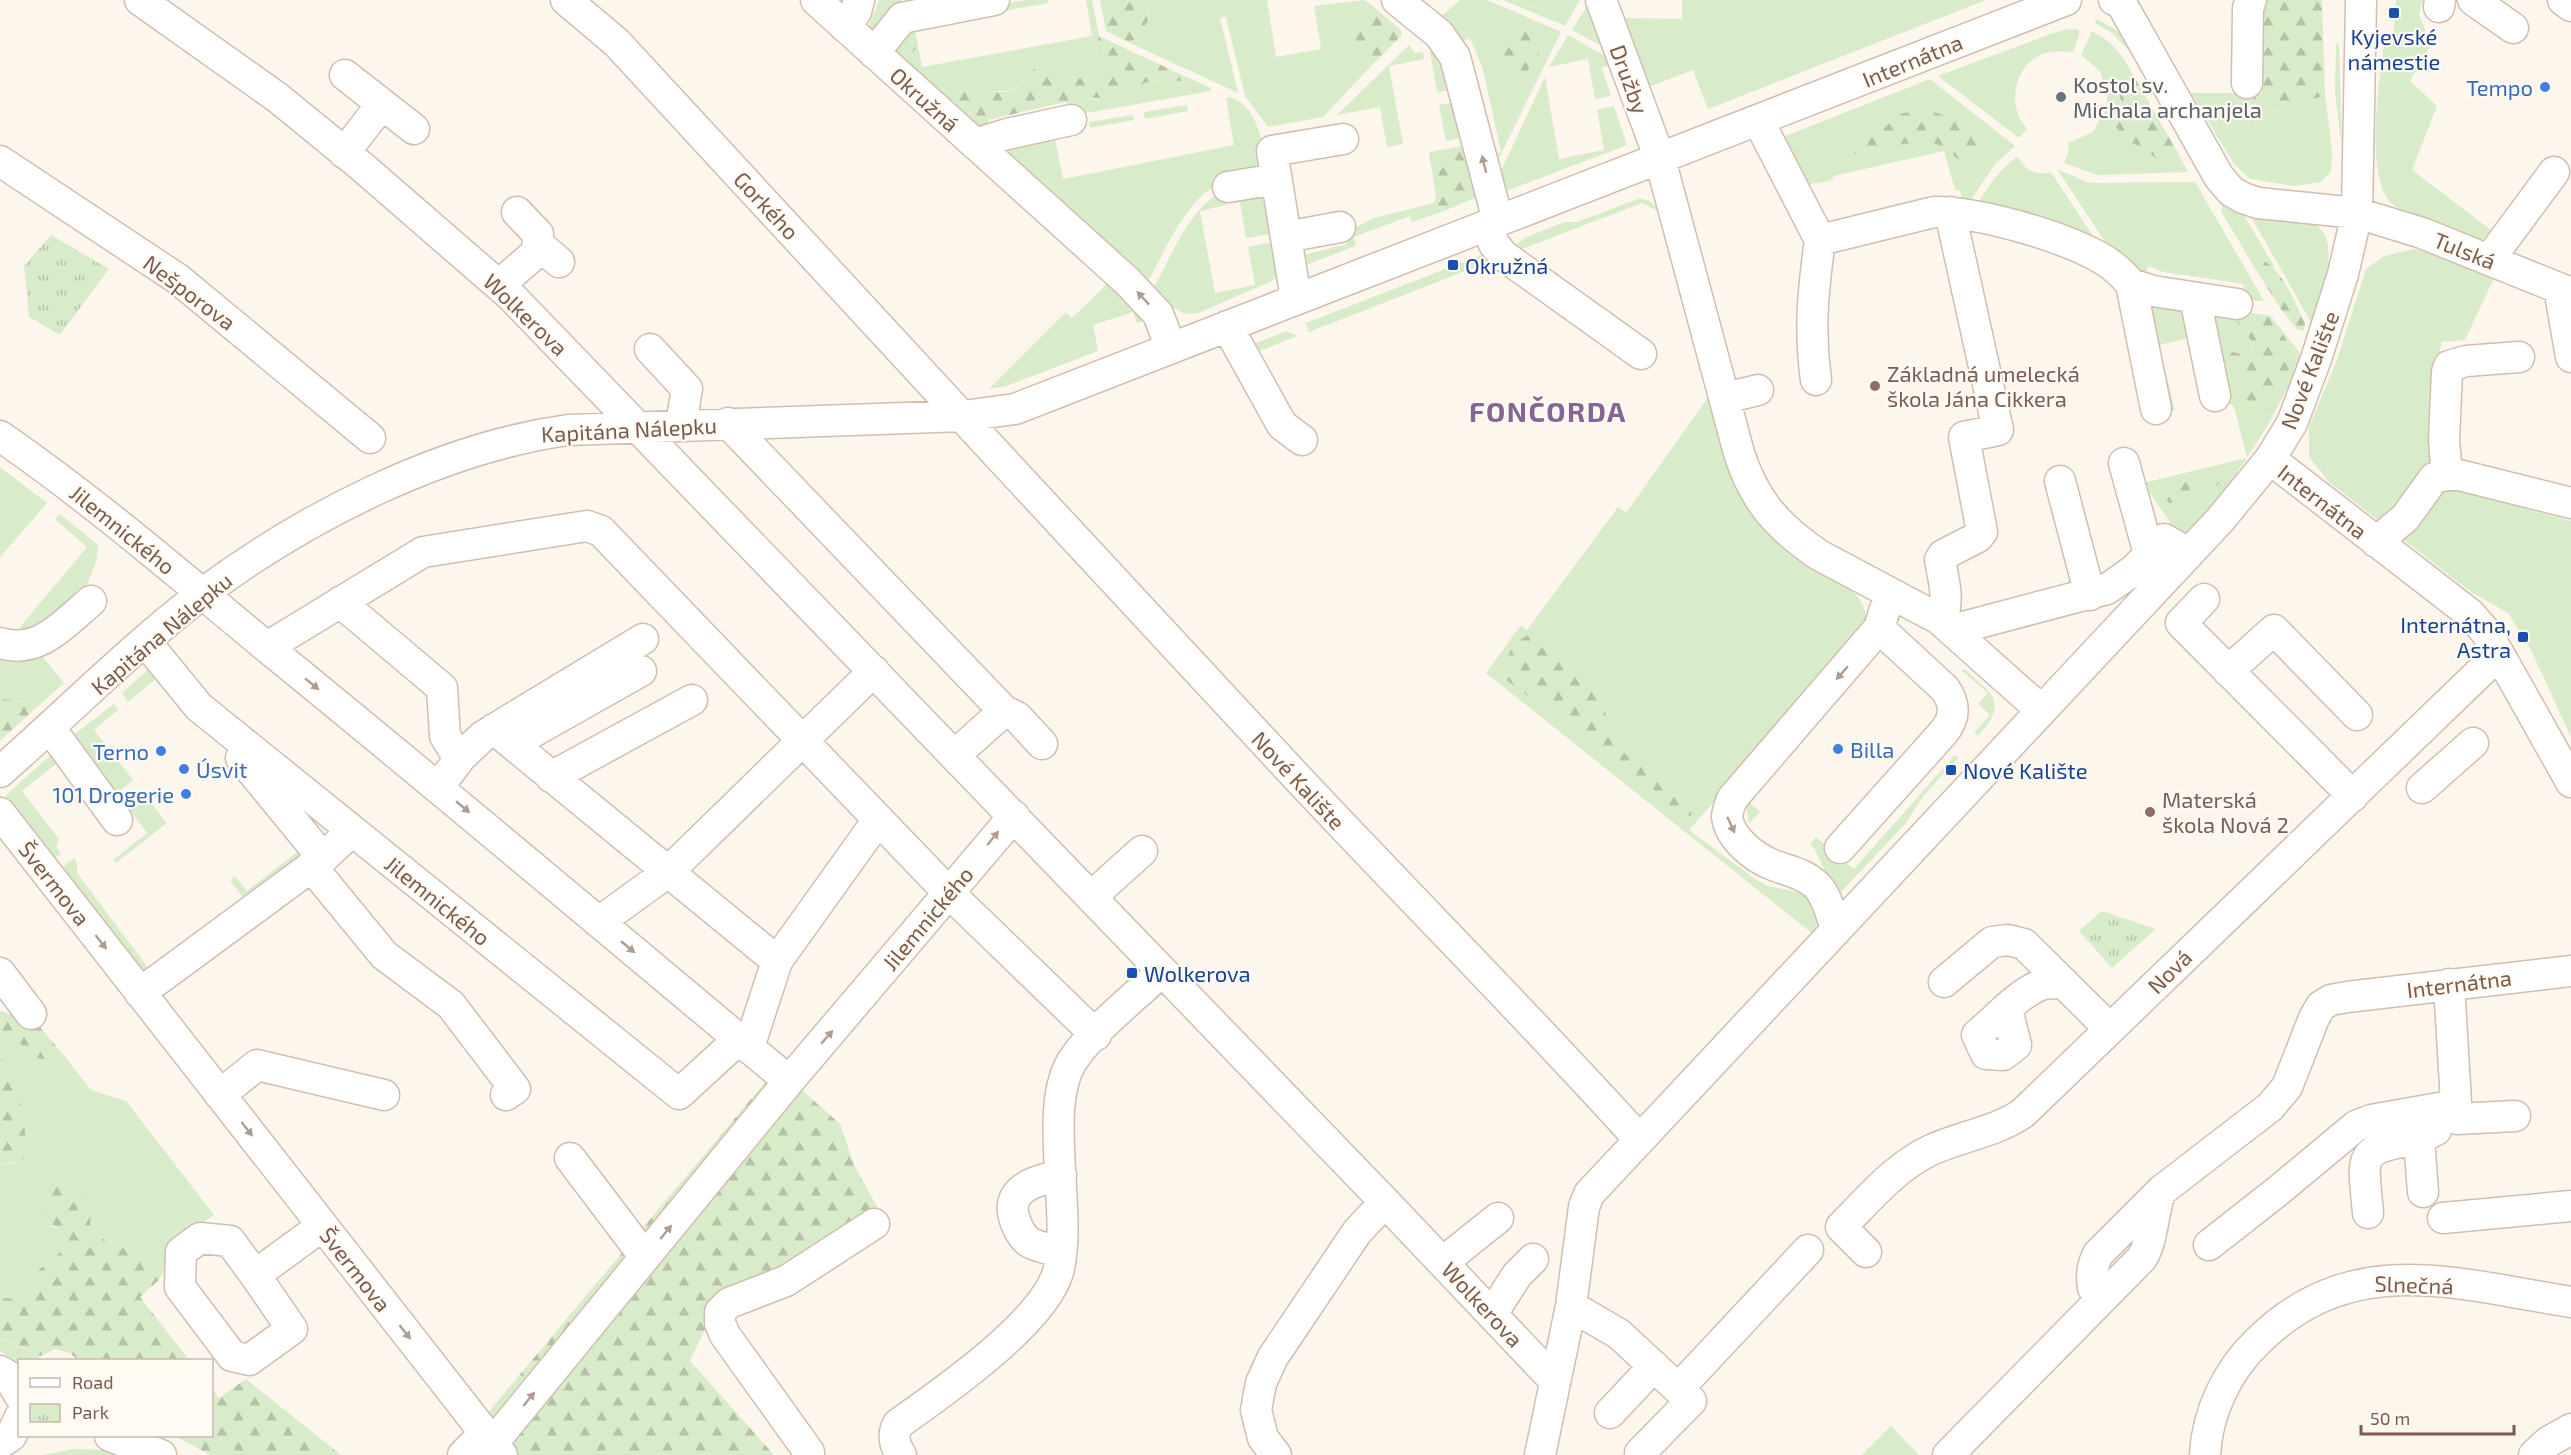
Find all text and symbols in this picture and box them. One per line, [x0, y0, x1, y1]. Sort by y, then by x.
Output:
marker: Kyjevské námestie [2387, 6, 2401, 20]
place label: Kyjevské námestie [2348, 23, 2440, 74]
street label: Internátna [1858, 28, 1966, 92]
street label: Družby [1606, 41, 1655, 117]
street label: Okružná [885, 61, 965, 137]
place label: Kostol sv. Michala archanjela [2073, 71, 2262, 123]
place label: Tempo [2466, 74, 2533, 100]
marker: Tempo [2538, 80, 2552, 94]
marker: Kostol sv. Michala archanjela [2054, 90, 2068, 104]
one-way arrow [1479, 155, 1489, 174]
street label: Gorkého [729, 166, 805, 244]
street label: Tulská [2430, 226, 2500, 274]
street label: Nešporova [139, 249, 241, 335]
place label: Okružná [1465, 252, 1548, 278]
marker: Okružná [1446, 258, 1460, 272]
street label: Wolkerova [479, 268, 573, 360]
one-way arrow [1136, 291, 1150, 305]
street label: Nové Kalište [2275, 307, 2343, 433]
place label: Základná umelecká škola Jána Cikkera [1887, 360, 2080, 411]
marker: Základná umelecká škola Jána Cikkera [1868, 379, 1882, 393]
district label: FONČORDA [1469, 394, 1627, 428]
street label: Kapitána Nálepku [540, 411, 718, 447]
street label: Internátna [2273, 458, 2373, 544]
street label: Jilemnického [65, 479, 181, 579]
street label: Kapitána Nálepku [85, 566, 237, 700]
place label: Internátna, Astra [2400, 611, 2511, 662]
marker: Internátna, Astra [2516, 630, 2530, 644]
one-way arrow [1836, 665, 1849, 680]
one-way arrow [304, 677, 320, 690]
street label: Nové Kalište [1247, 726, 1351, 834]
place label: Billa [1850, 736, 1894, 762]
place label: Terno [93, 738, 149, 764]
marker: Billa [1831, 742, 1845, 756]
marker: Terno [154, 744, 168, 758]
place label: Úsvit [196, 756, 247, 782]
place label: Nové Kalište [1963, 757, 2088, 783]
marker: Úsvit [177, 762, 191, 776]
marker: Nové Kalište [1944, 763, 1958, 777]
place label: 101 Drogerie [53, 781, 174, 807]
place label: Materská škola Nová 2 [2162, 786, 2289, 837]
marker: 101 Drogerie [179, 787, 193, 801]
one-way arrow [455, 800, 470, 813]
marker: Materská škola Nová 2 [2143, 805, 2157, 819]
one-way arrow [1727, 817, 1736, 834]
one-way arrow [986, 831, 998, 846]
street label: Švermova [14, 836, 96, 930]
street label: Jilemnického [380, 850, 496, 950]
street label: Jilemnického [876, 861, 978, 975]
one-way arrow [94, 934, 107, 950]
one-way arrow [620, 940, 635, 953]
street label: Nová [2142, 944, 2196, 998]
place label: Wolkerova [1144, 960, 1251, 986]
street label: Internátna [2405, 964, 2513, 1002]
marker: Wolkerova [1125, 966, 1139, 980]
one-way arrow [820, 1030, 833, 1045]
one-way arrow [240, 1121, 252, 1136]
street label: Švermova [315, 1222, 397, 1316]
one-way arrow [659, 1224, 672, 1240]
street label: Wolkerova [1437, 1256, 1529, 1352]
street label: Slnečná [2374, 1270, 2454, 1298]
one-way arrow [399, 1324, 411, 1340]
legend [18, 1359, 213, 1437]
text: Road [72, 1371, 113, 1393]
one-way arrow [522, 1391, 535, 1407]
scale bar [2361, 1398, 2514, 1436]
text: Park [72, 1401, 109, 1423]
text: 50 m [2370, 1407, 2410, 1429]

